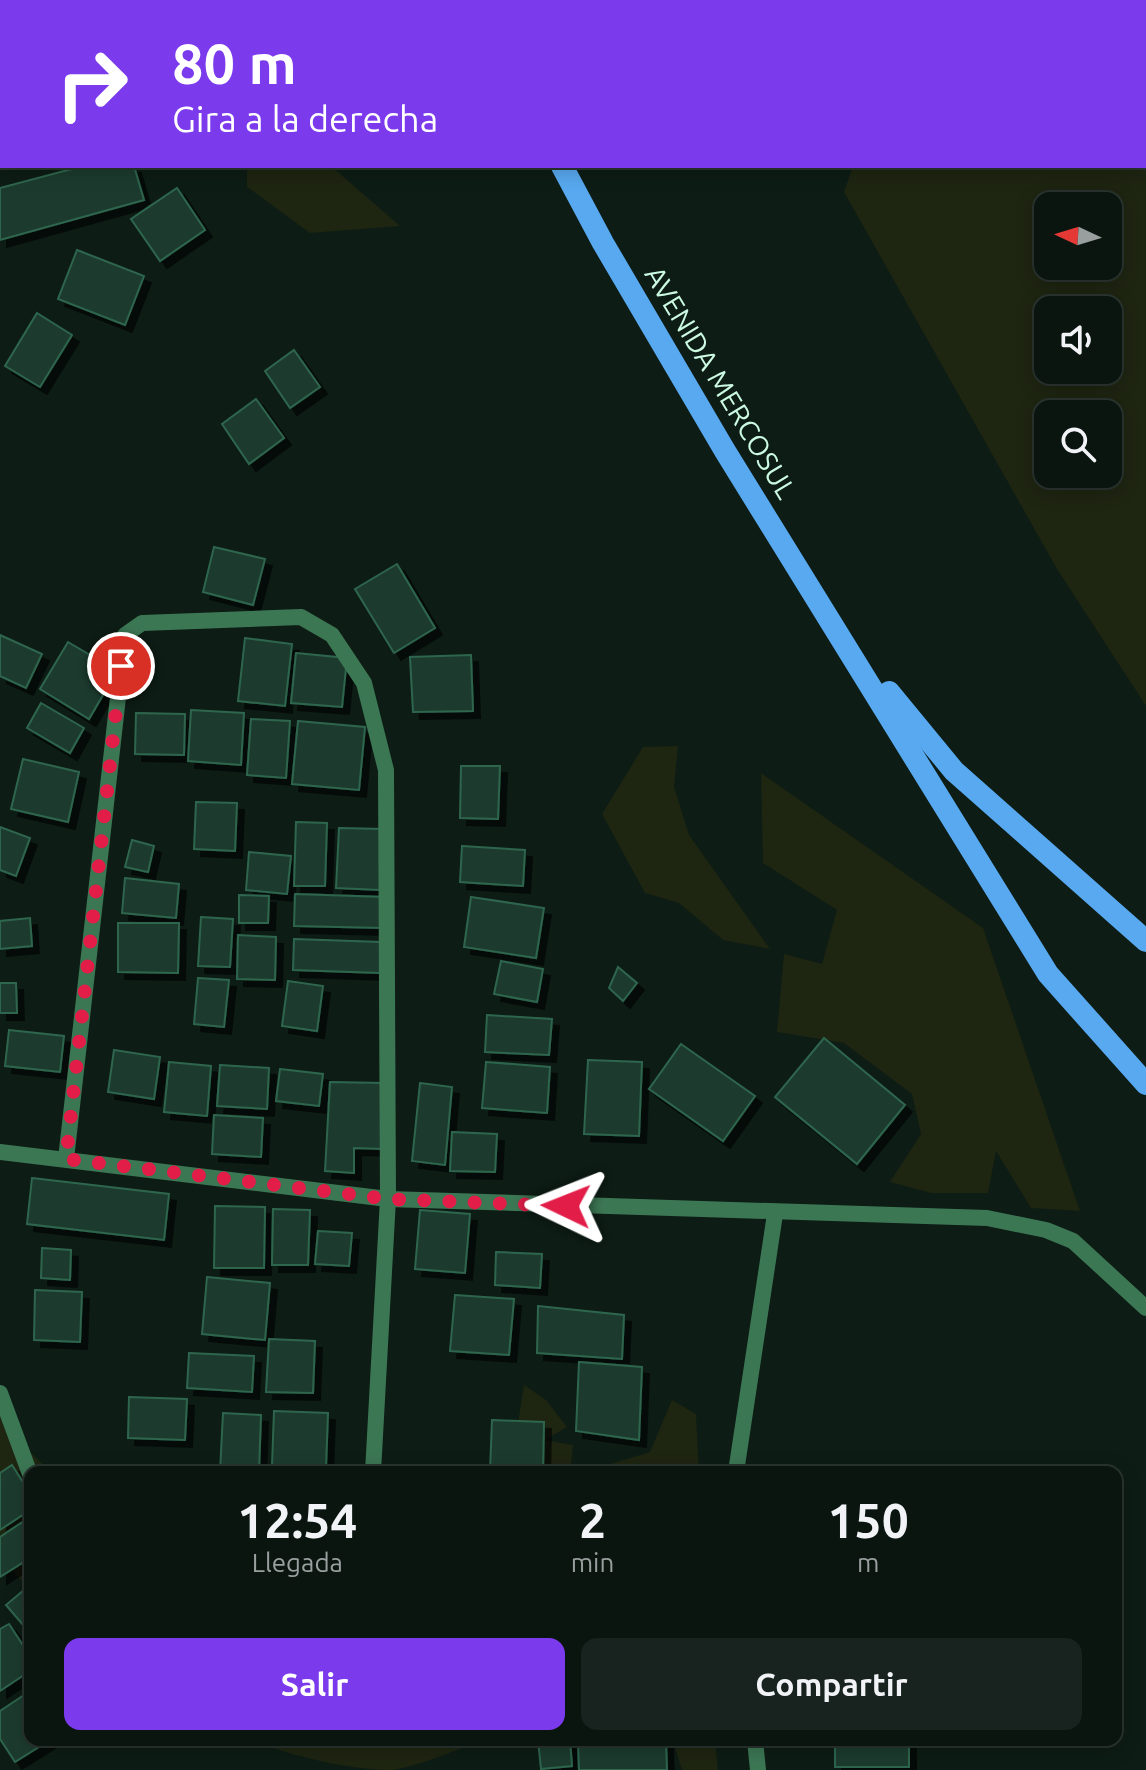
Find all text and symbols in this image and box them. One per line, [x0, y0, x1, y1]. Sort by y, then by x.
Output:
icon: right [40, 32, 144, 136]
text: 80 m [172, 32, 297, 95]
text: Gira a la derecha [172, 98, 438, 139]
north arrow [1034, 192, 1122, 280]
map controls [1034, 192, 1122, 488]
street label: AVENIDA MERCOSUL [639, 260, 803, 504]
button: sound [1034, 296, 1122, 384]
button: search [1034, 400, 1122, 488]
pin [87, 632, 155, 700]
icon: arrive [99, 644, 143, 688]
position arrow [524, 1164, 608, 1248]
text: 12:54 [237, 1493, 357, 1547]
text: 2 [579, 1493, 606, 1547]
text: 150 [828, 1493, 909, 1547]
text: Llegada [252, 1548, 343, 1577]
text: min [571, 1548, 614, 1577]
text: m [857, 1548, 879, 1577]
button: Salir [64, 1638, 565, 1730]
button: Compartir [581, 1638, 1082, 1730]

